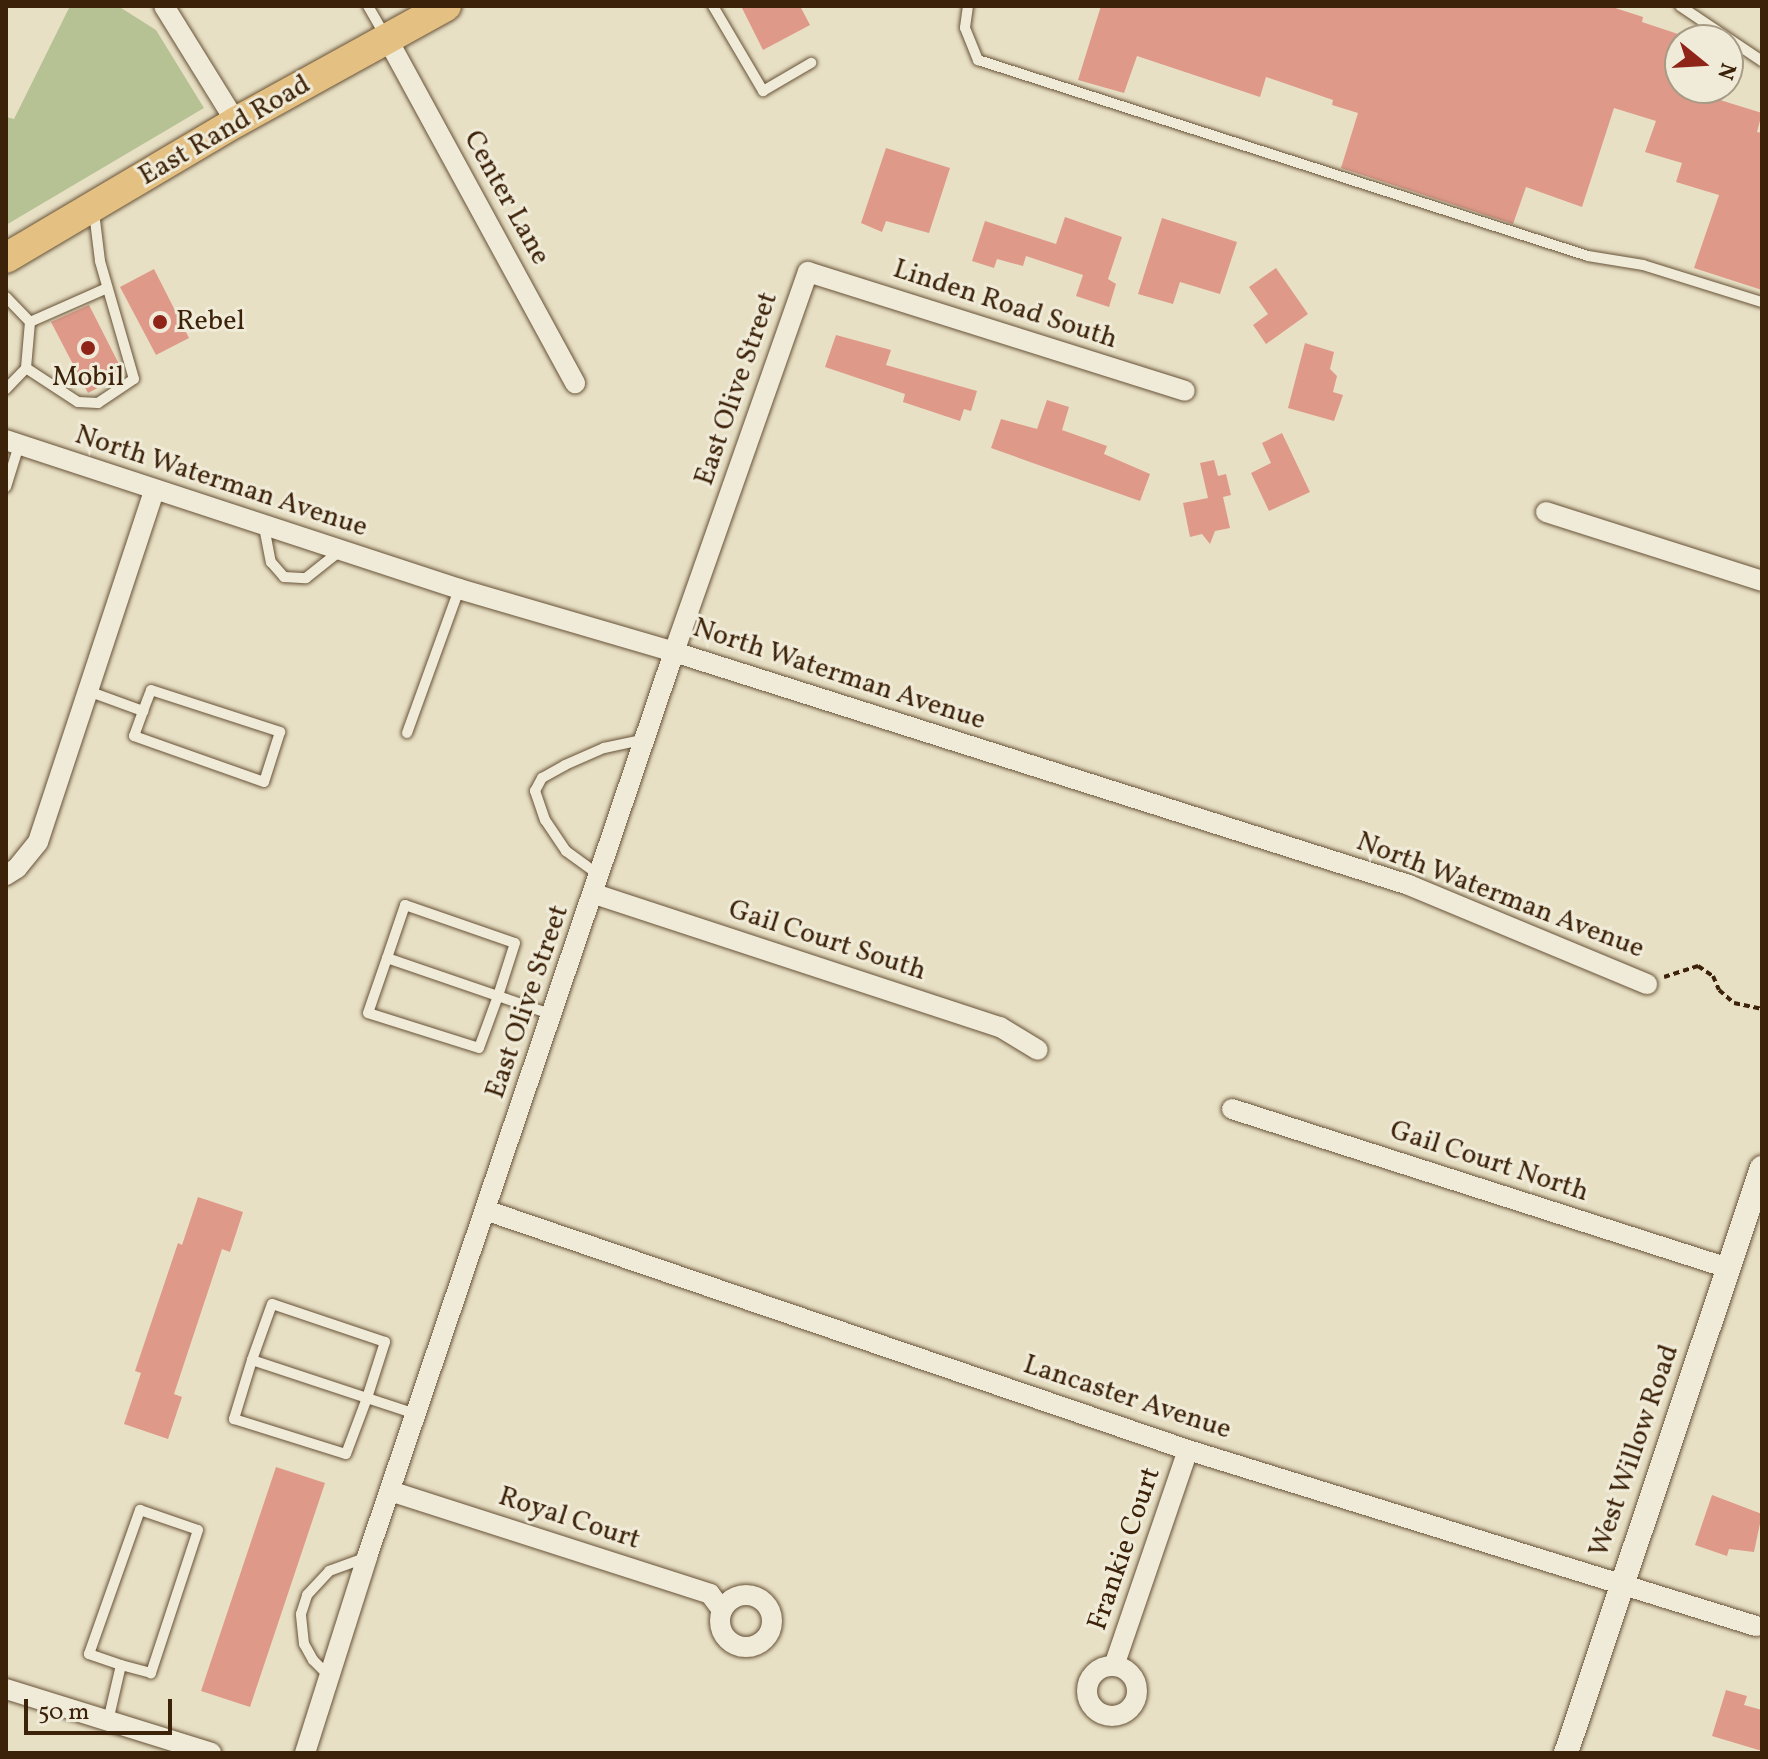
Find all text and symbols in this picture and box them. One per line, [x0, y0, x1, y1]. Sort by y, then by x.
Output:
north arrow [1664, 24, 1744, 104]
text: N [1708, 59, 1743, 83]
street label: East Rand Road [133, 68, 317, 194]
street label: Center Lane [455, 125, 557, 271]
street label: Linden Road South [889, 253, 1121, 357]
street label: East Olive Street [688, 288, 786, 490]
place label: Rebel [176, 305, 245, 339]
marker: Rebel [151, 313, 169, 331]
marker: Mobil [79, 339, 97, 357]
place label: Mobil [52, 361, 124, 395]
street label: North Waterman Avenue [70, 419, 372, 545]
street label: North Waterman Avenue [688, 612, 990, 738]
street label: North Waterman Avenue [1351, 825, 1649, 967]
street label: Gail Court South [724, 893, 930, 989]
street label: East Olive Street [479, 901, 577, 1103]
street label: Gail Court North [1385, 1114, 1593, 1210]
street label: West Willow Road [1583, 1340, 1687, 1562]
street label: Lancaster Avenue [1019, 1349, 1235, 1447]
street label: Frankie Court [1081, 1463, 1169, 1635]
street label: Royal Court [494, 1480, 644, 1558]
scale bar [28, 1683, 176, 1733]
text: 50 m [38, 1696, 90, 1730]

